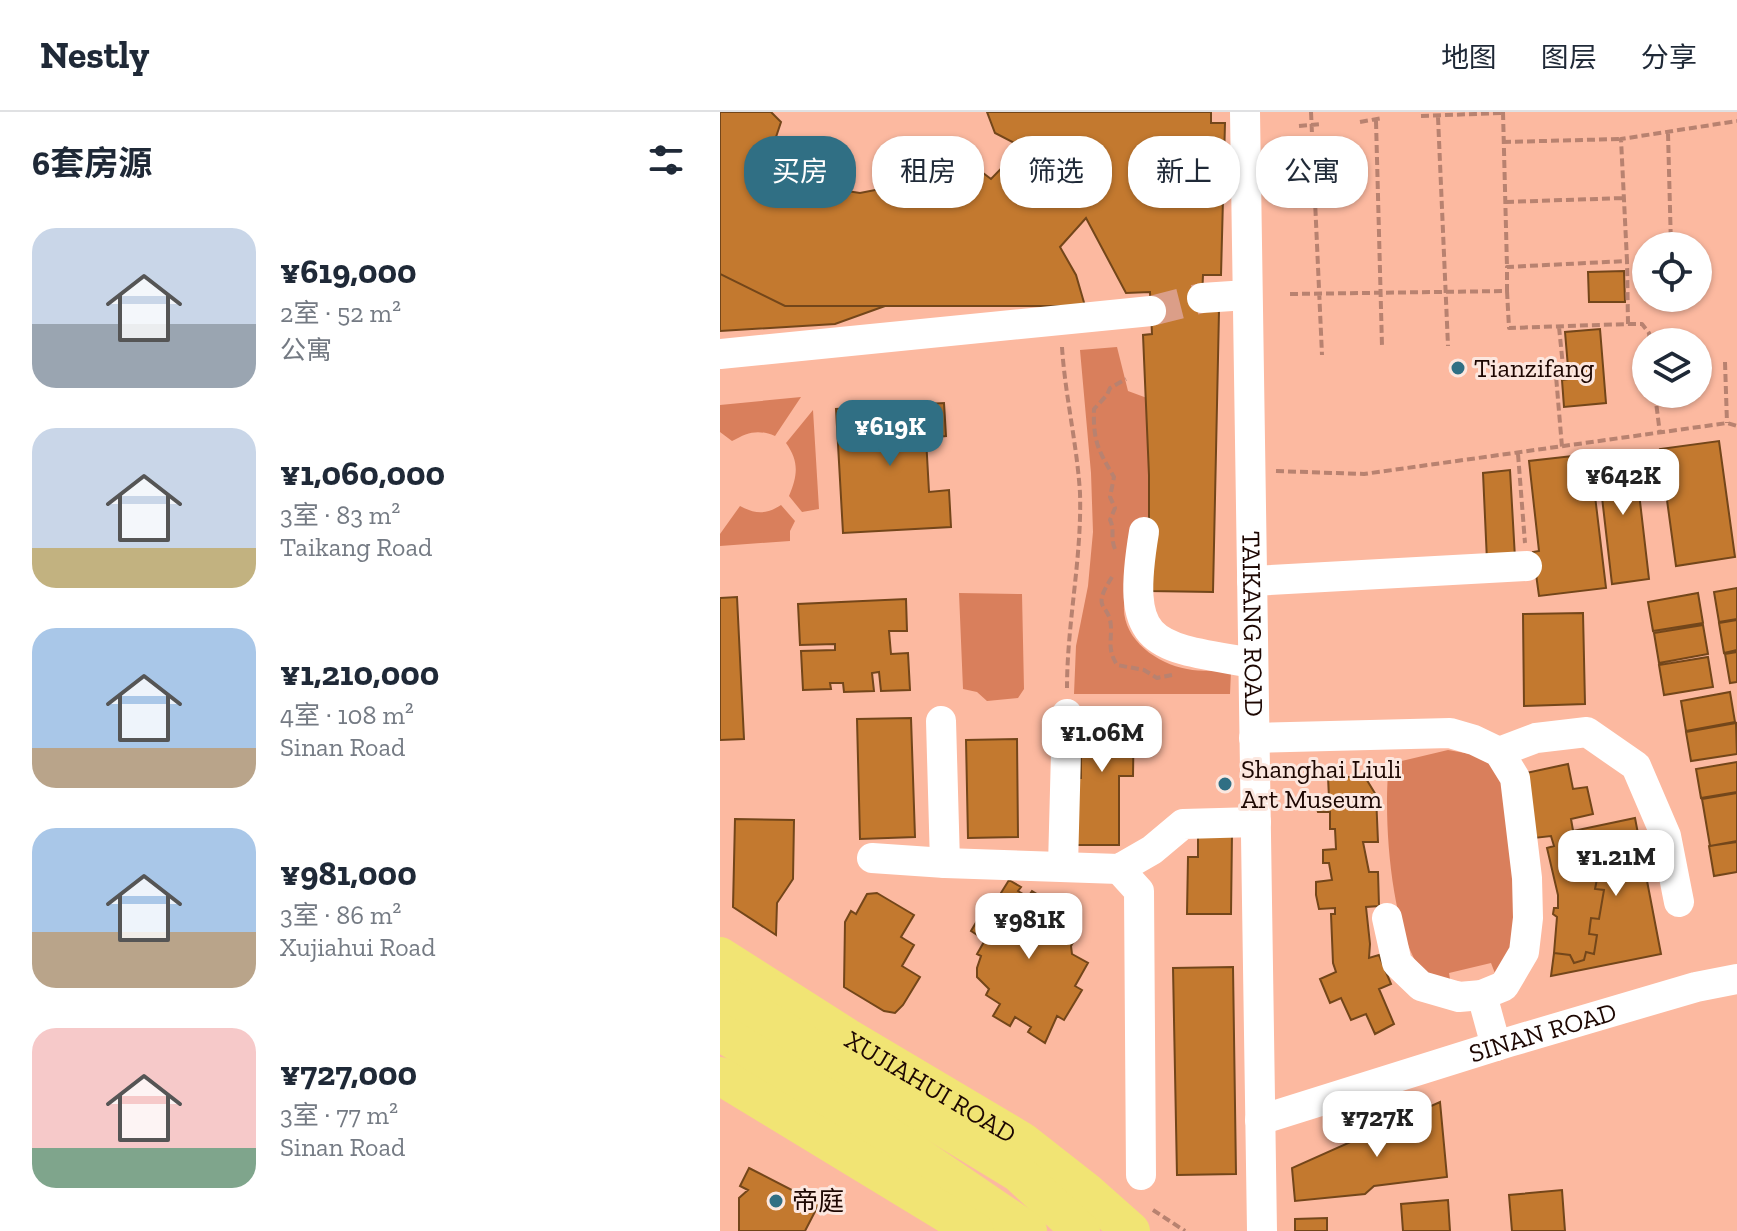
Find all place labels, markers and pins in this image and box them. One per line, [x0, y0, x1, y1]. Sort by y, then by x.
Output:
place label: Tianzifang [1474, 352, 1594, 384]
marker: Tianzifang [1449, 359, 1467, 377]
pin: ¥619K [834, 400, 946, 468]
pin: ¥642K [1567, 449, 1679, 517]
pin: ¥1.06M [1037, 706, 1167, 774]
place label: Shanghai Liuli Art Museum [1241, 753, 1402, 815]
marker: Shanghai Liuli Art Museum [1216, 775, 1234, 793]
pin: ¥1.21M [1551, 830, 1681, 898]
pin: ¥981K [973, 893, 1085, 961]
pin: ¥727K [1321, 1091, 1433, 1159]
place label: 帝庭 [792, 1185, 844, 1217]
marker: 帝庭 [767, 1192, 785, 1210]

